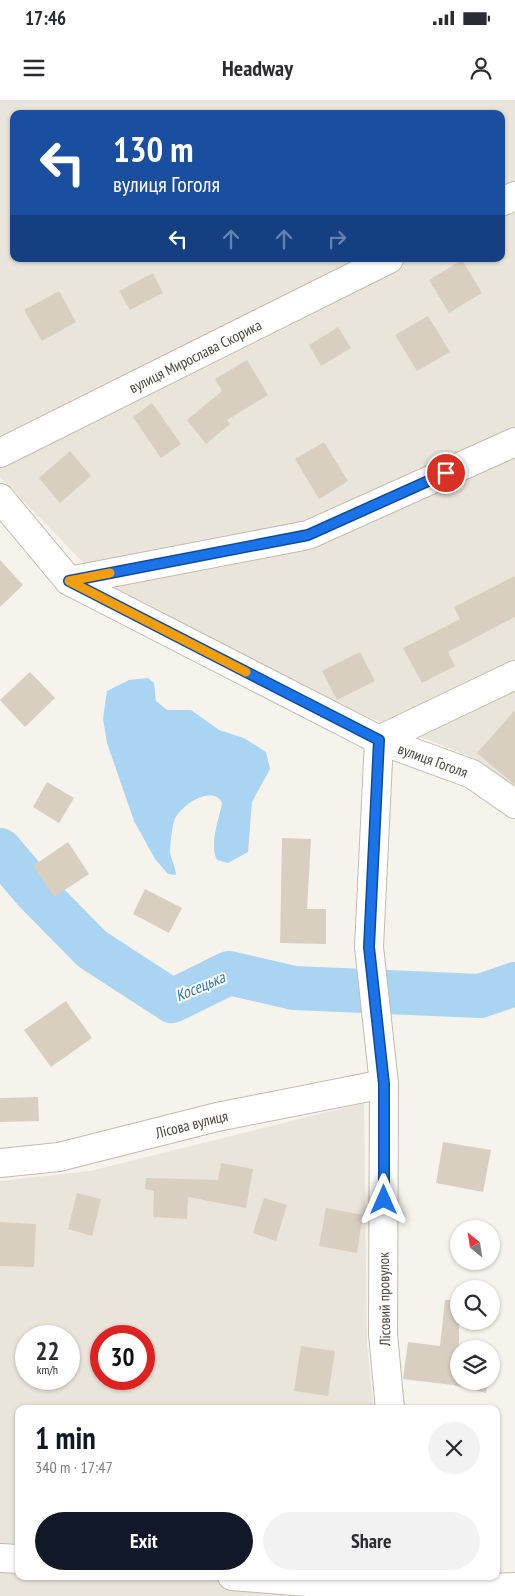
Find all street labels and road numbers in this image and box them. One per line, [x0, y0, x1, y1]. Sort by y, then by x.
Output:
street label: вулиця Мирослава Скорика [126, 315, 264, 397]
street label: вулиця Гоголя [396, 738, 471, 781]
street label: Лісова вулиця [152, 1106, 230, 1142]
street label: Лісовий провулок [374, 1252, 394, 1347]

